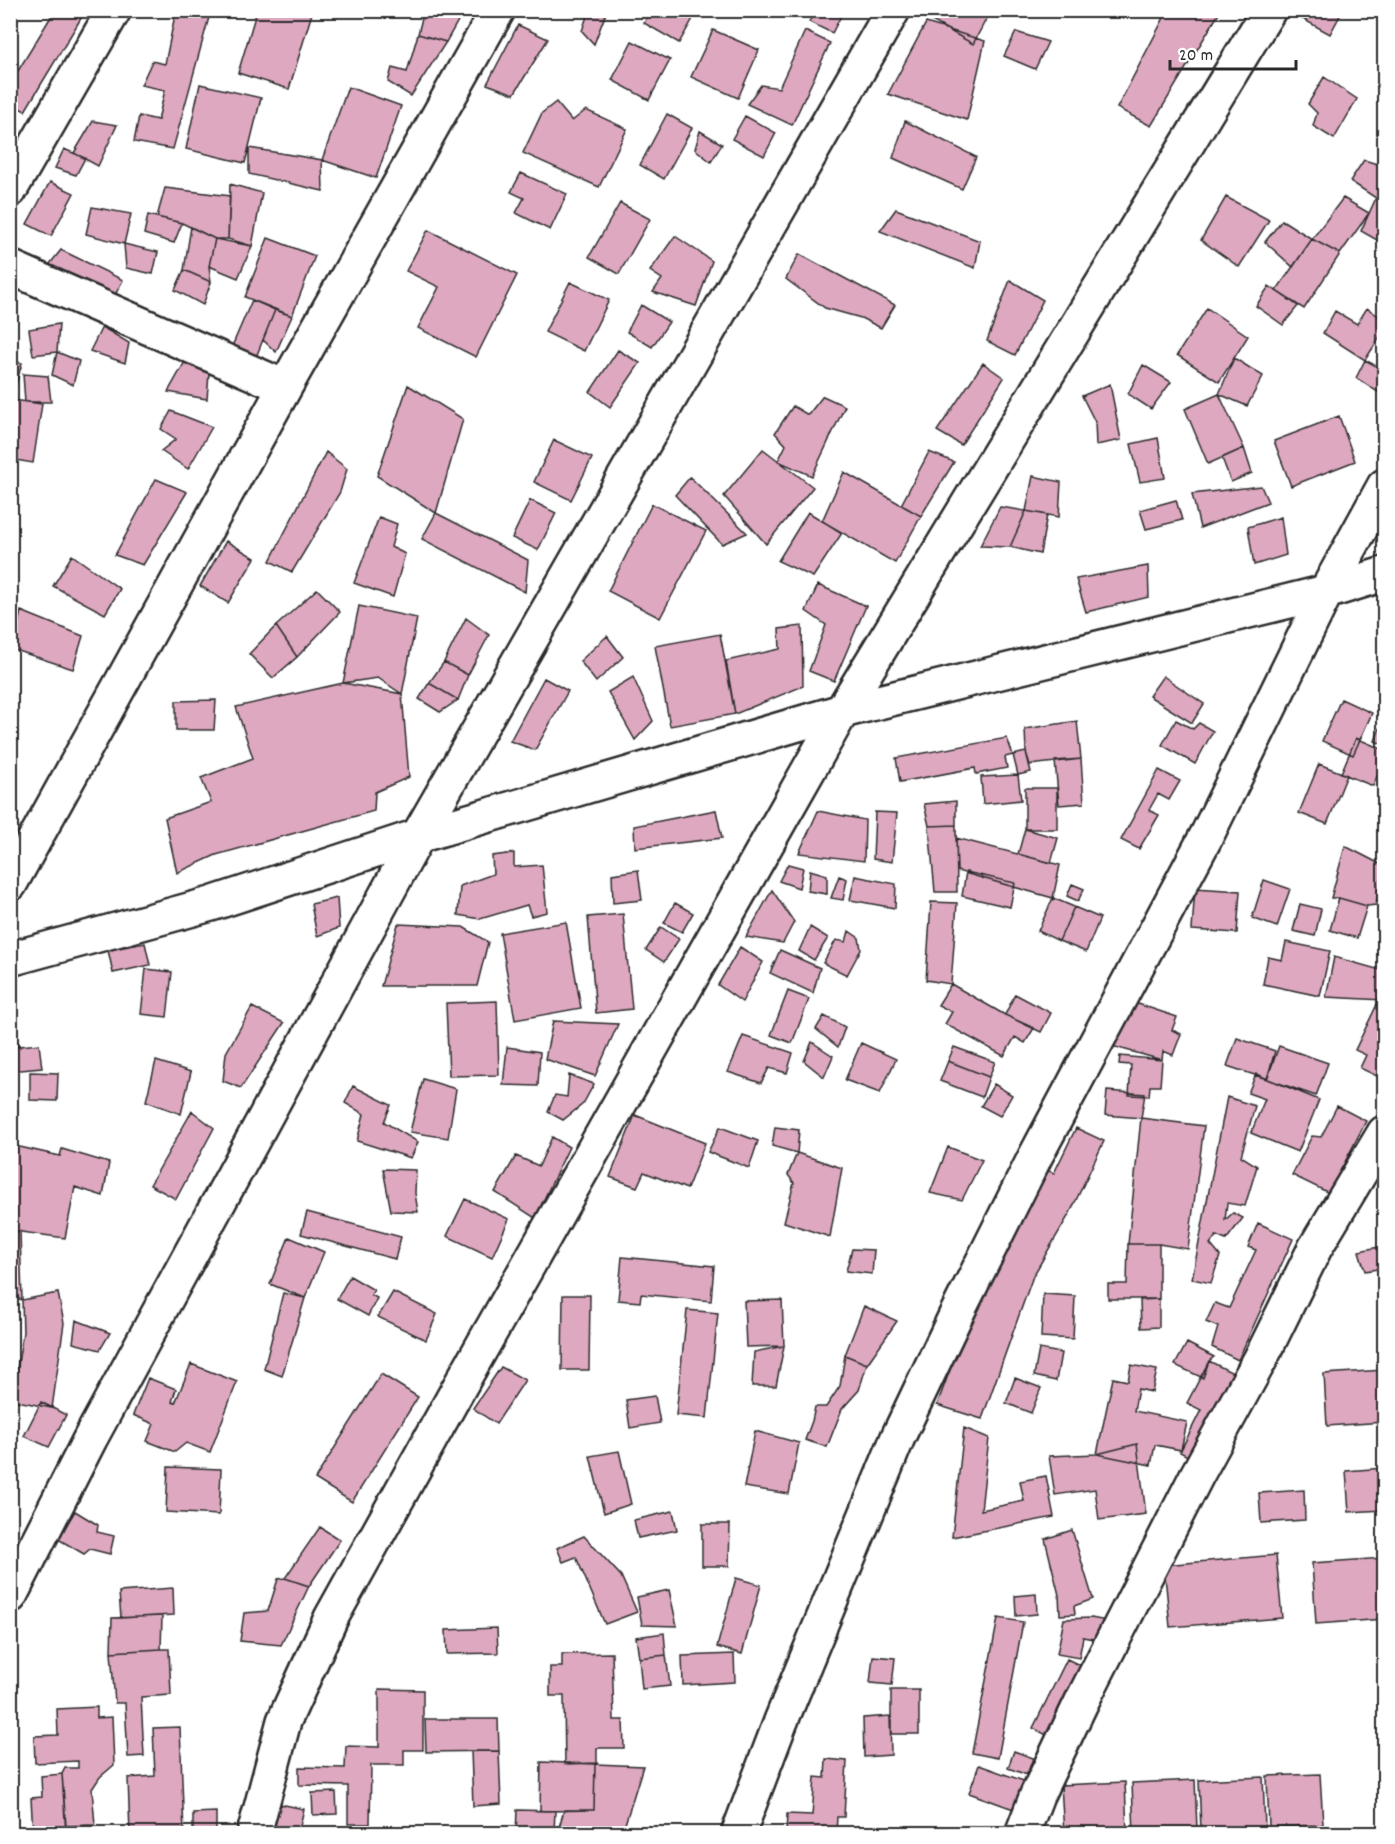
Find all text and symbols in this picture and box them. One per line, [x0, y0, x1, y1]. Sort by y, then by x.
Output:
scale bar [1170, 33, 1296, 71]
text: 20 m [1179, 44, 1213, 69]

